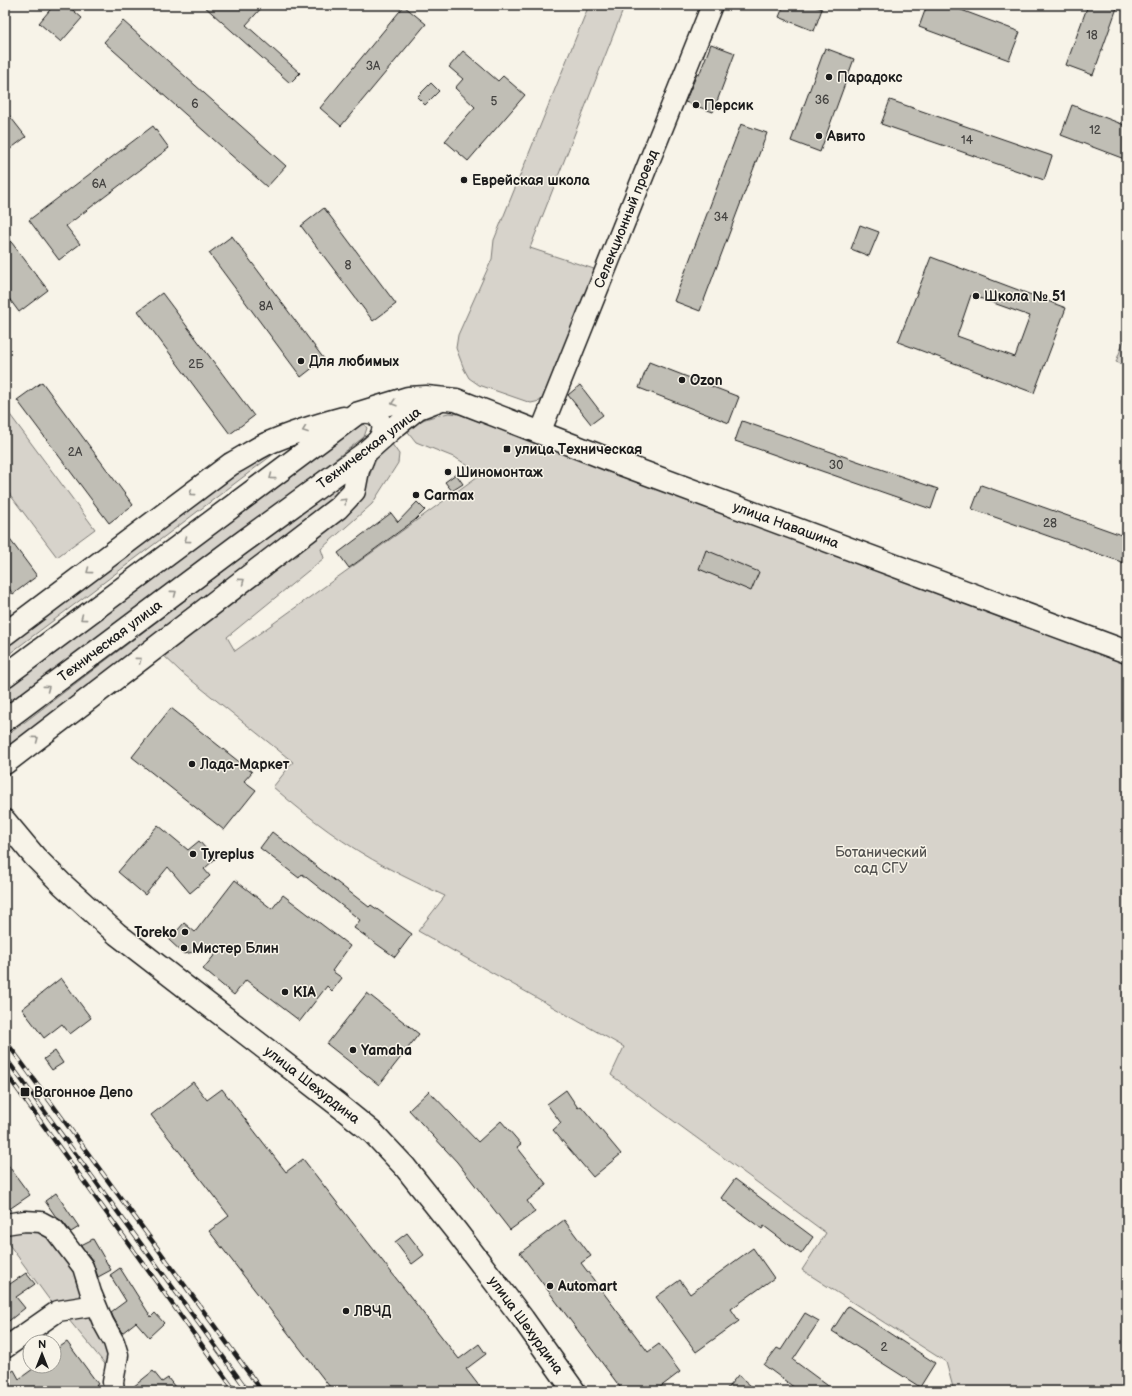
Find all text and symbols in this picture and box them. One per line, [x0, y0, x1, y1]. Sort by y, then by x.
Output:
house number: 18 [1086, 28, 1098, 43]
house number: 3А [366, 59, 381, 74]
place label: Парадокс [837, 69, 902, 86]
marker: Парадокс [824, 72, 834, 82]
house number: 36 [815, 93, 829, 108]
house number: 5 [491, 94, 498, 109]
house number: 6 [191, 97, 199, 112]
place label: Персик [704, 97, 754, 114]
marker: Персик [691, 100, 701, 110]
house number: 12 [1089, 123, 1101, 138]
place label: Авито [826, 128, 866, 145]
marker: Авито [814, 131, 824, 141]
house number: 14 [961, 133, 974, 148]
street label: Селекционный проезд [590, 147, 662, 291]
place label: Еврейская школа [472, 172, 590, 189]
marker: Еврейская школа [459, 175, 469, 185]
house number: 6А [92, 177, 107, 192]
house number: 34 [714, 210, 729, 225]
house number: 8 [345, 258, 352, 273]
place label: Школа № 51 [984, 288, 1066, 305]
marker: Школа № 51 [971, 291, 981, 301]
house number: 8А [259, 299, 274, 314]
place label: Для любимых [309, 353, 399, 370]
marker: Для любимых [296, 356, 306, 366]
house number: 2Б [188, 357, 204, 372]
place label: Ozon [690, 372, 723, 389]
marker: Ozon [677, 375, 687, 385]
one-way arrow [390, 398, 397, 407]
street label: Техническая улица [314, 403, 425, 493]
one-way arrow [301, 425, 308, 433]
place label: улица Техническая [515, 441, 642, 458]
marker: улица Техническая [502, 444, 512, 454]
house number: 2А [68, 445, 83, 460]
house number: 30 [829, 458, 843, 473]
place label: Шиномонтаж [456, 464, 543, 481]
marker: Шиномонтаж [443, 467, 453, 477]
one-way arrow [269, 472, 276, 479]
place label: Carmax [424, 487, 475, 504]
one-way arrow [190, 488, 197, 495]
marker: Carmax [411, 490, 421, 500]
one-way arrow [340, 498, 347, 506]
street label: улица Навашина [731, 498, 842, 552]
house number: 28 [1043, 516, 1057, 531]
one-way arrow [184, 535, 191, 542]
one-way arrow [86, 567, 93, 574]
one-way arrow [238, 579, 245, 586]
one-way arrow [170, 590, 177, 598]
street label: Техническая улица [55, 596, 166, 686]
one-way arrow [80, 613, 87, 620]
one-way arrow [135, 658, 142, 665]
one-way arrow [43, 686, 50, 693]
one-way arrow [32, 737, 39, 744]
place label: Лада-Маркет [199, 756, 290, 773]
marker: Лада-Маркет [187, 759, 197, 769]
park label: Ботанический сад СГУ [835, 844, 927, 877]
place label: Tyreplus [201, 846, 254, 863]
marker: Tyreplus [188, 849, 198, 859]
place label: Toreko [134, 924, 177, 941]
marker: Toreko [180, 927, 190, 937]
place label: Мистер Блин [192, 940, 279, 957]
marker: Мистер Блин [179, 943, 189, 953]
place label: KIA [293, 984, 316, 1001]
marker: KIA [280, 987, 290, 997]
street label: улица Шехурдина [261, 1042, 364, 1128]
place label: Yamaha [361, 1042, 412, 1059]
marker: Yamaha [348, 1045, 358, 1055]
place label: Вагонное Депо [34, 1084, 133, 1101]
marker: Вагонное Депо [19, 1086, 31, 1098]
street label: улица Шехурдина [485, 1273, 568, 1378]
place label: Automart [557, 1278, 617, 1295]
marker: Automart [545, 1281, 555, 1291]
place label: ЛВЧД [353, 1303, 392, 1320]
marker: ЛВЧД [341, 1306, 351, 1316]
north arrow [22, 1334, 62, 1374]
text: N [38, 1338, 46, 1351]
house number: 2 [880, 1340, 888, 1355]

